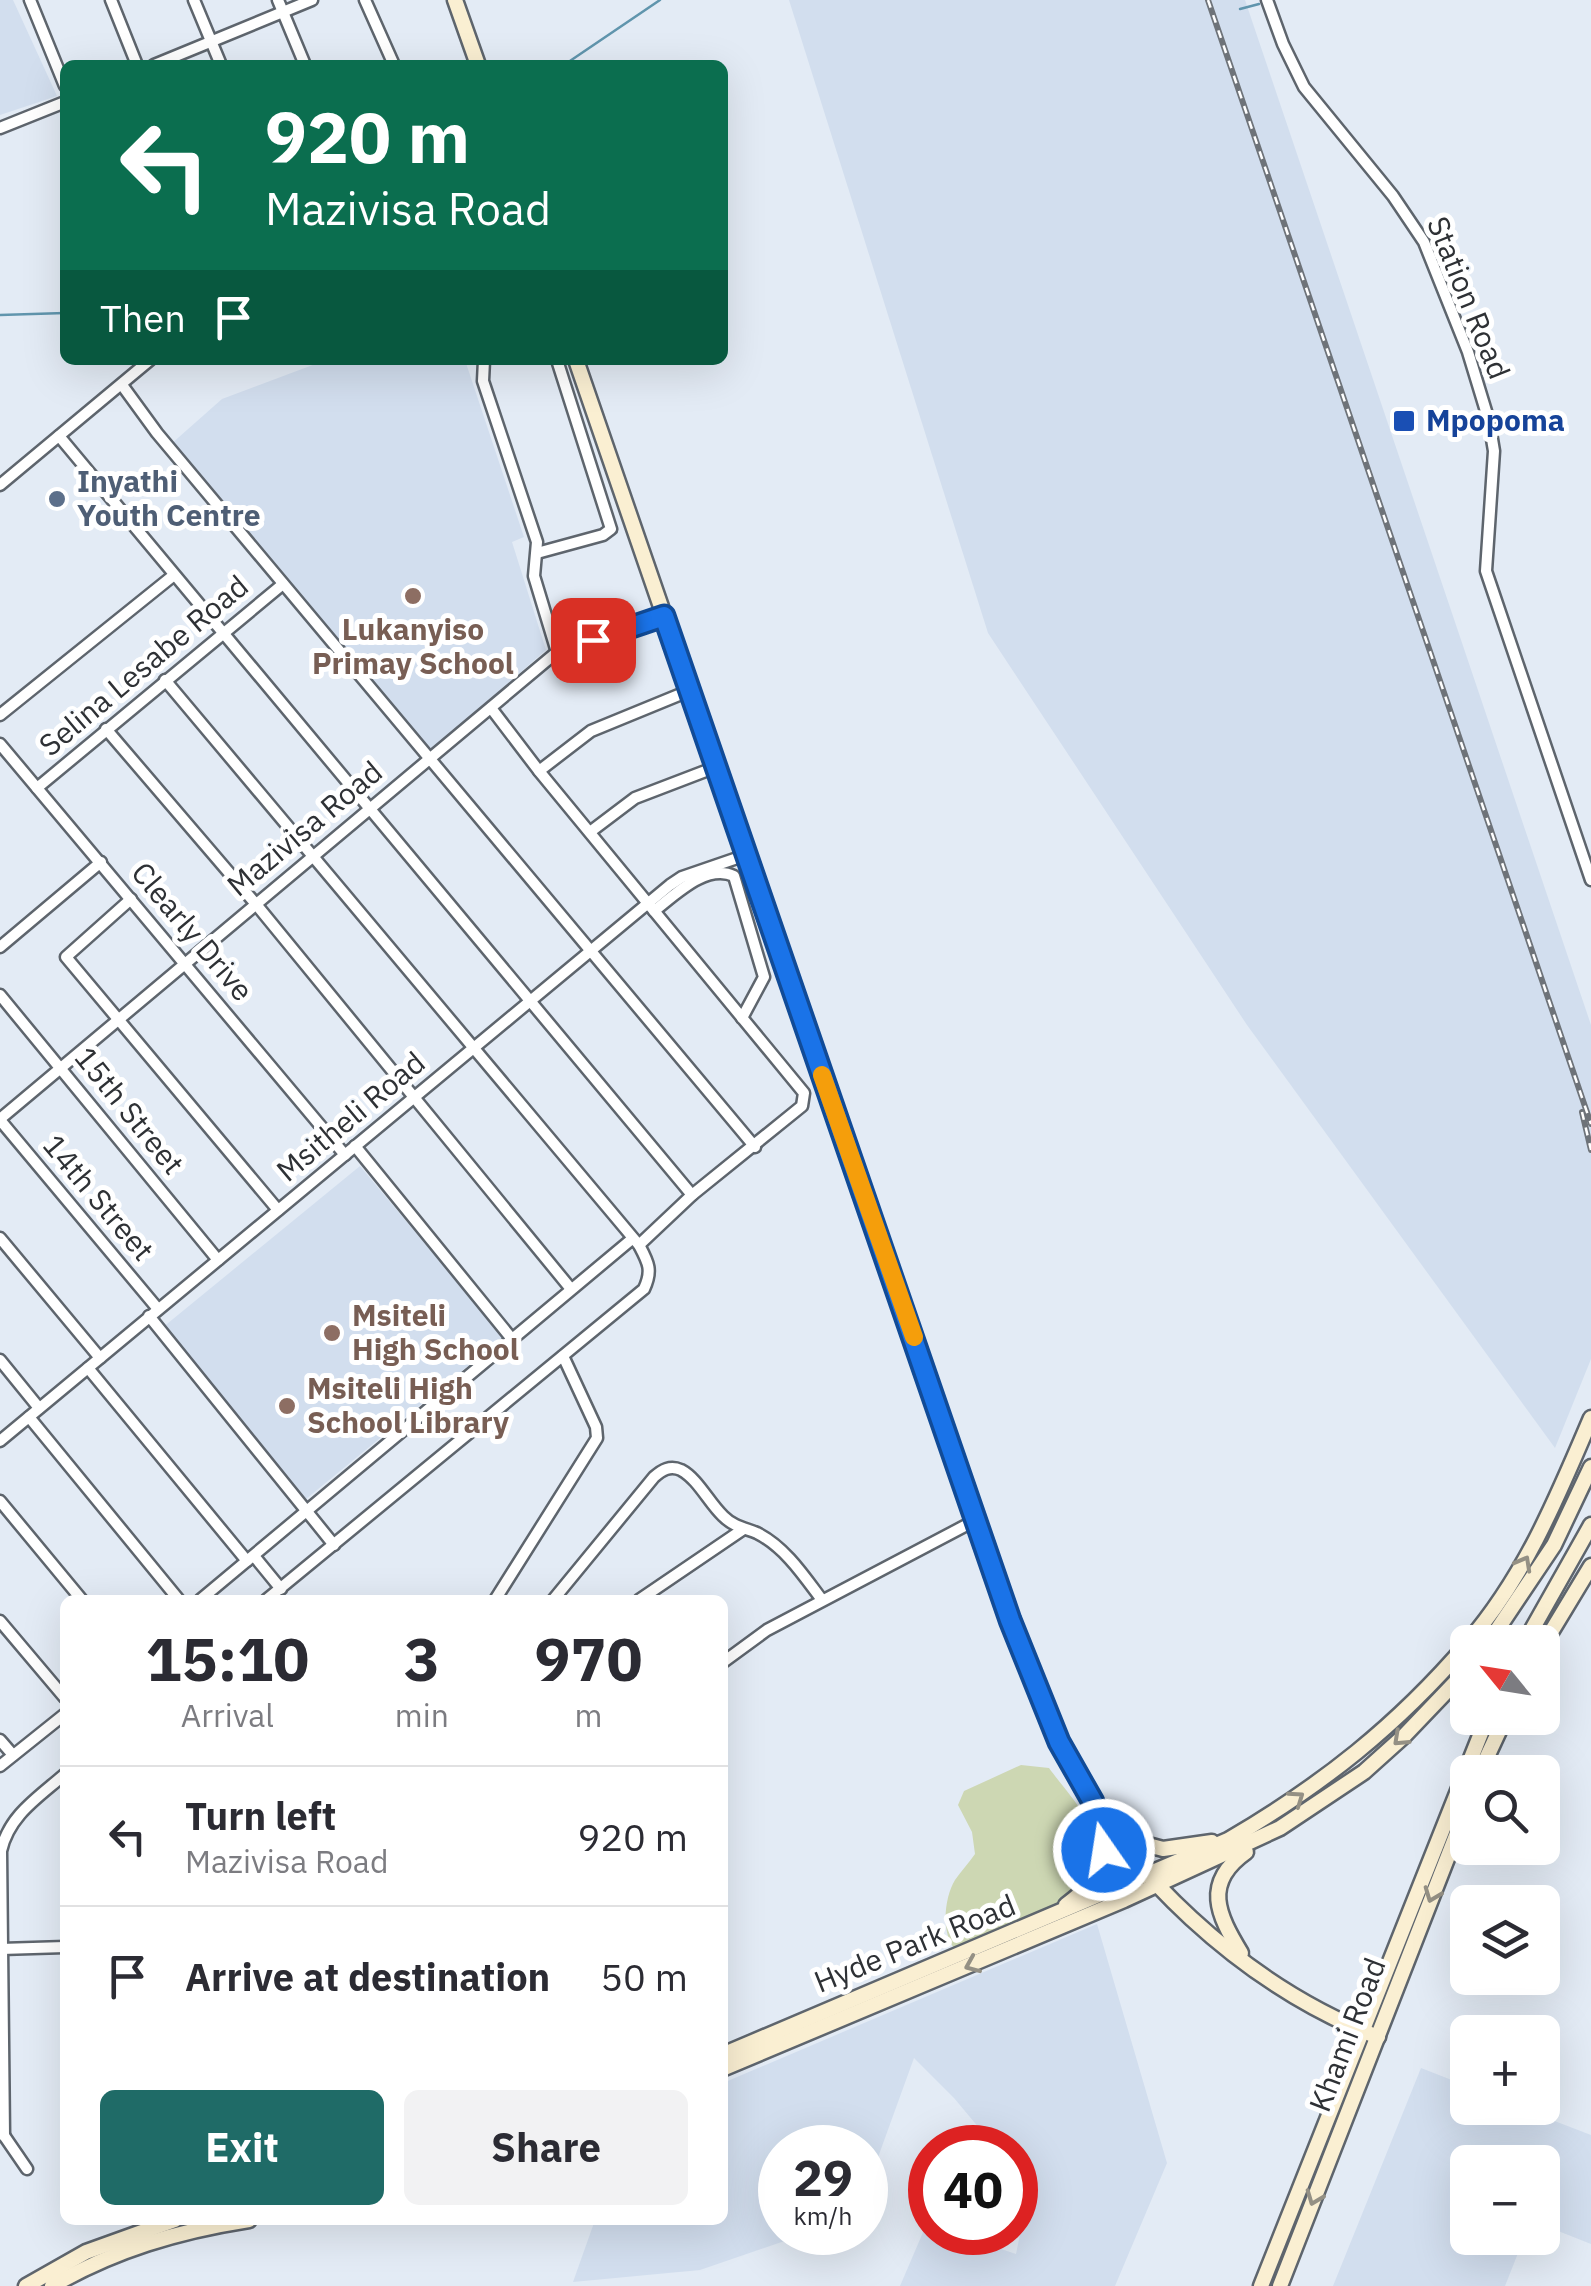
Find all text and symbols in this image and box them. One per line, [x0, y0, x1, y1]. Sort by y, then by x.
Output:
text: 920 m [265, 91, 470, 182]
icon: left [100, 100, 230, 230]
text: Mazivisa Road [265, 179, 551, 237]
street label: Station Road [1419, 210, 1520, 384]
icon: arrive [206, 290, 261, 345]
text: Then [100, 293, 186, 342]
place label: Mpopoma [1426, 400, 1565, 439]
marker: Mpopoma [1391, 408, 1417, 434]
place label: Inyathi Youth Centre [77, 461, 261, 534]
marker: Inyathi Youth Centre [46, 488, 68, 510]
street label: Selina Lesabe Road [30, 566, 256, 764]
marker: Lukanyiso Primay School [402, 585, 424, 607]
pin [551, 598, 636, 683]
place label: Lukanyiso Primay School [312, 609, 514, 682]
icon: arrive [566, 613, 621, 668]
street label: Mazivisa Road [218, 752, 390, 904]
street label: Clearly Drive [124, 853, 263, 1009]
street label: 15th Street [67, 1038, 193, 1182]
street label: Msitheli Road [268, 1042, 432, 1189]
street label: 14th Street [35, 1126, 163, 1268]
place label: Msiteli High School [352, 1295, 519, 1368]
marker: Msiteli High School [321, 1322, 343, 1344]
place label: Msiteli High School Library [307, 1368, 509, 1441]
marker: Msiteli High School Library [276, 1395, 298, 1417]
one-way arrow [1512, 1556, 1532, 1574]
text: 15:10 [146, 1619, 309, 1698]
text: 3 [404, 1619, 440, 1698]
text: 970 [534, 1619, 642, 1698]
north arrow [1450, 1625, 1560, 1735]
map controls [1450, 1625, 1560, 2255]
text: Arrival [181, 1694, 274, 1736]
text: min [395, 1694, 449, 1736]
text: m [575, 1694, 602, 1736]
one-way arrow [1393, 1727, 1412, 1745]
button: search [1450, 1755, 1560, 1865]
text: Turn left [185, 1791, 336, 1840]
one-way arrow [1286, 1792, 1304, 1810]
position arrow [1052, 1798, 1156, 1902]
icon: left [100, 1809, 155, 1864]
text: 920 m [577, 1812, 688, 1861]
text: Mazivisa Road [185, 1840, 388, 1882]
street label: Hyde Park Road [808, 1884, 1021, 2001]
button: layers [1450, 1885, 1560, 1995]
one-way arrow [1424, 1886, 1444, 1903]
icon: arrive [100, 1949, 155, 2004]
text: Arrive at destination [185, 1952, 550, 2001]
text: 50 m [600, 1952, 688, 2001]
street label: Khami Road [1299, 1952, 1394, 2117]
one-way arrow [964, 1954, 982, 1974]
button: + [1450, 2015, 1560, 2125]
button: Exit [100, 2090, 384, 2205]
button: Share [404, 2090, 688, 2205]
speed limit sign: 40 [908, 2125, 1038, 2255]
text: 29 [793, 2145, 853, 2210]
button: − [1450, 2145, 1560, 2255]
one-way arrow [1306, 2188, 1326, 2206]
text: km/h [794, 2199, 852, 2232]

